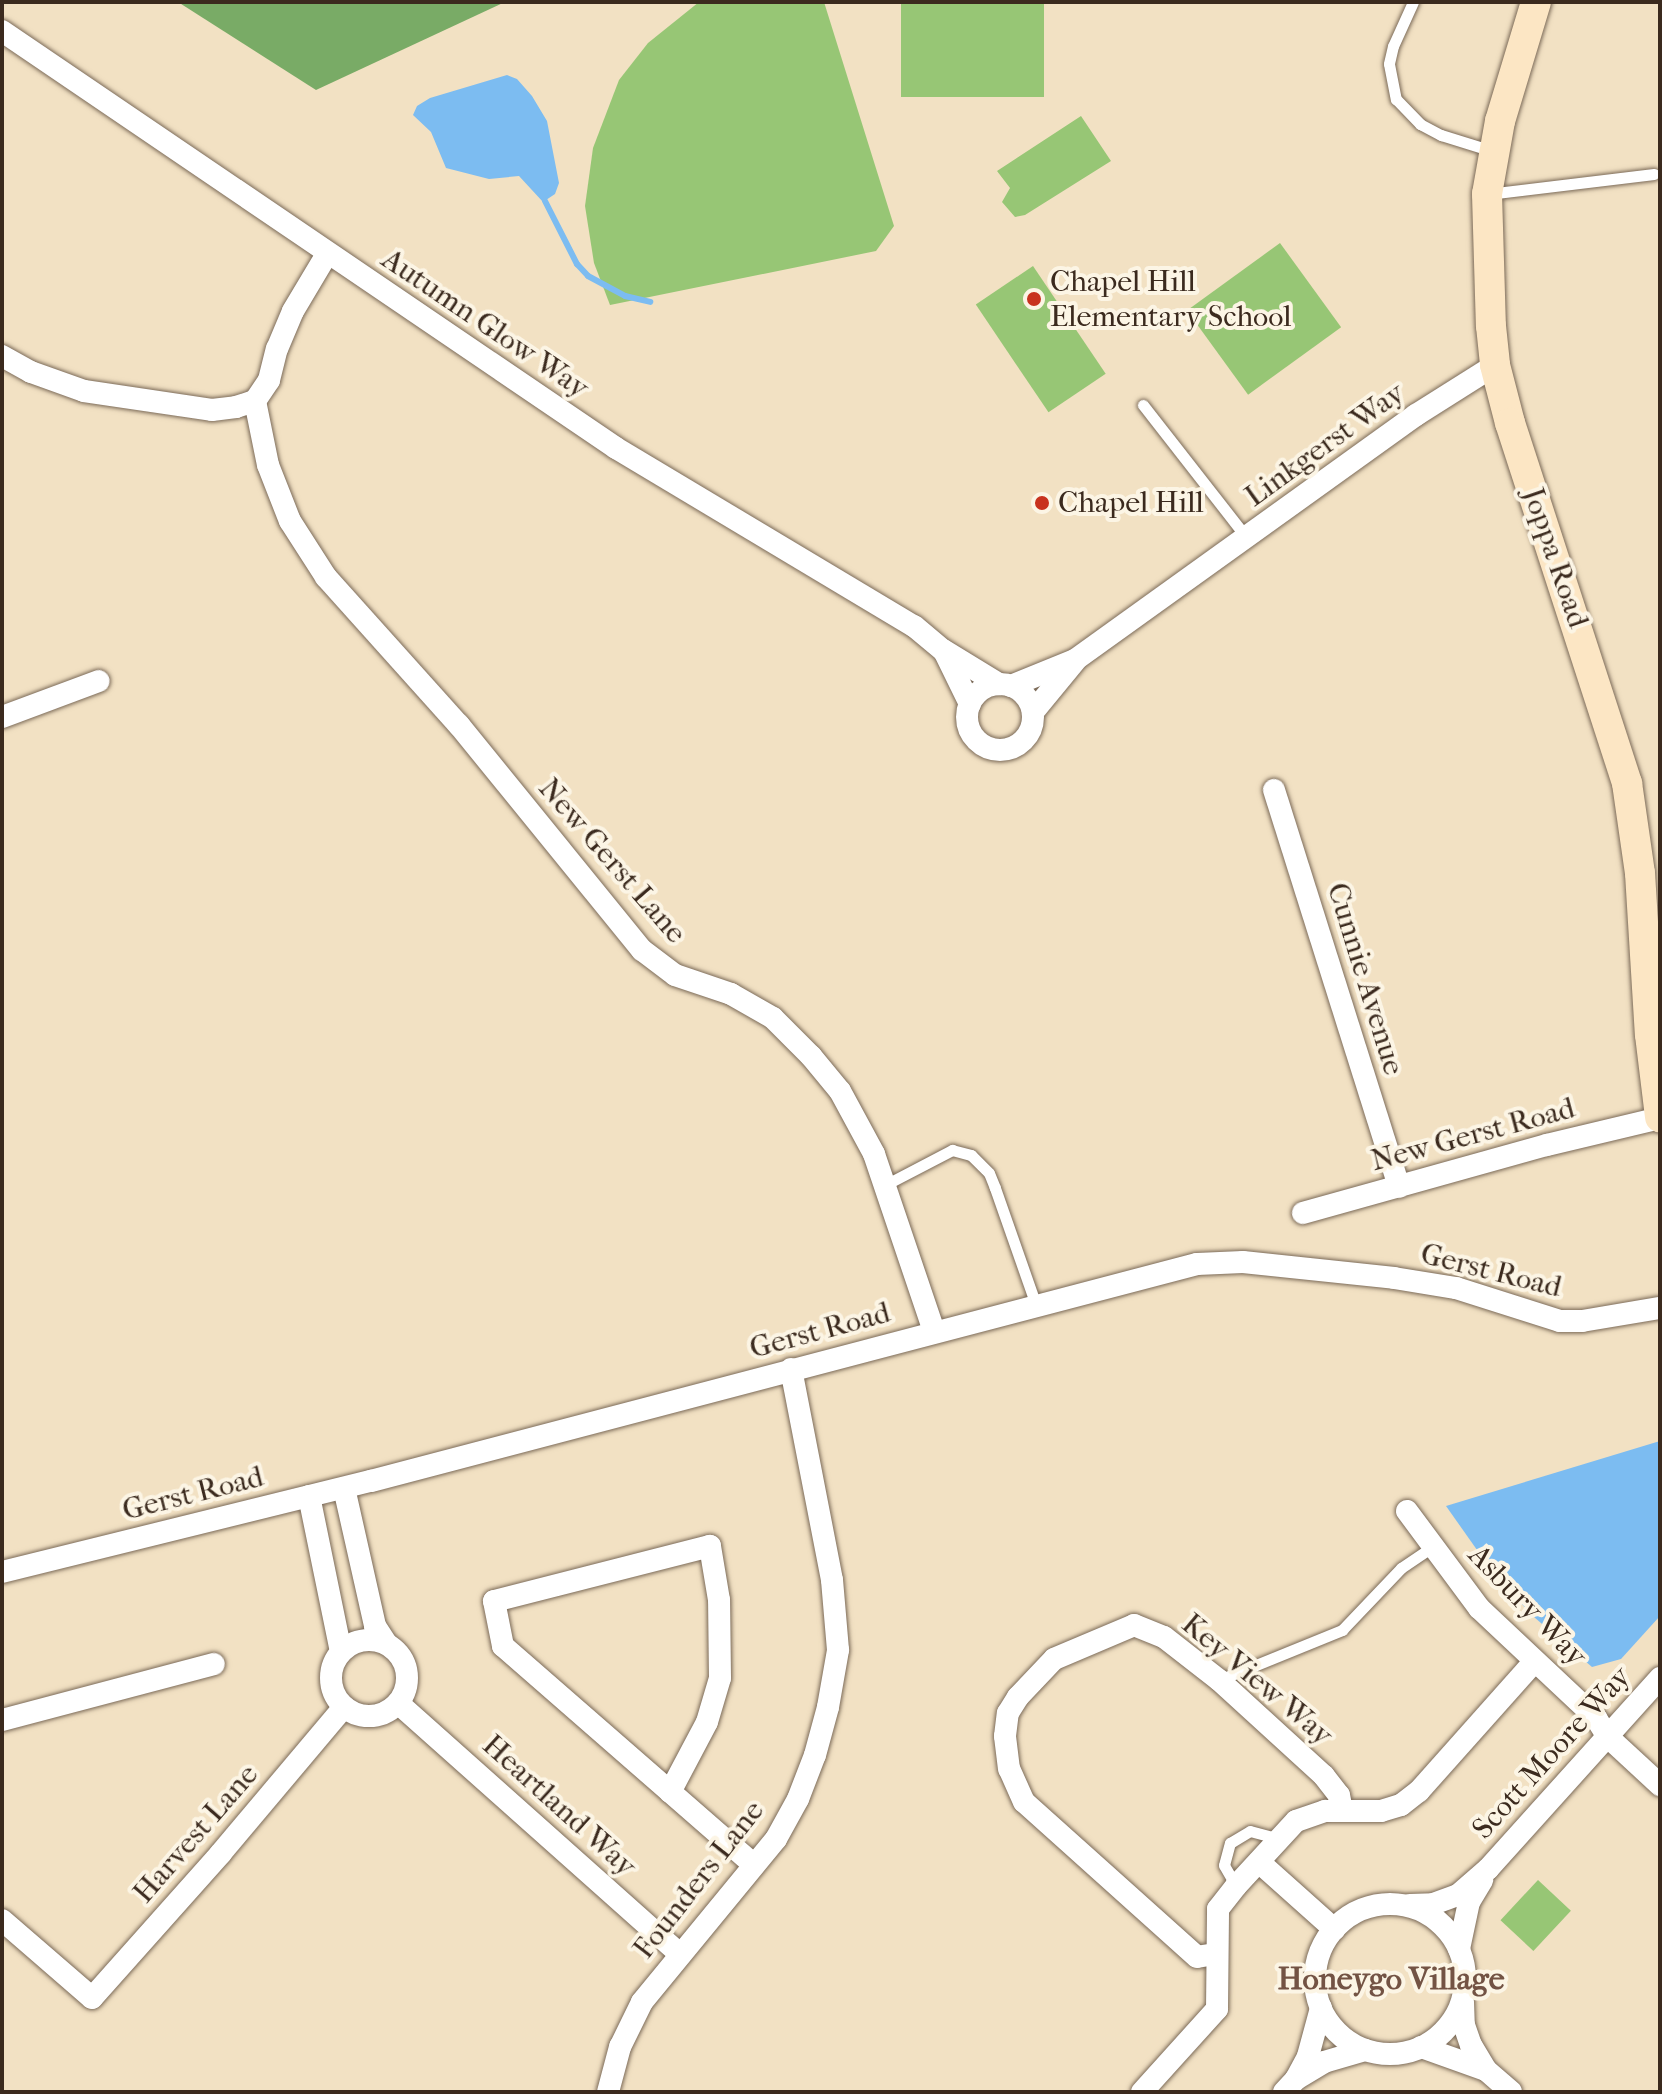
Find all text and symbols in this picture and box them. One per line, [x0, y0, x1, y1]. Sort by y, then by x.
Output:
street label: Autumn Glow Way [375, 241, 595, 407]
place label: Chapel Hill Elementary School [1050, 264, 1292, 334]
marker: Chapel Hill Elementary School [1025, 290, 1043, 308]
street label: Linkgerst Way [1238, 375, 1412, 515]
street label: Joppa Road [1514, 483, 1596, 633]
place label: Chapel Hill [1058, 485, 1204, 521]
marker: Chapel Hill [1033, 494, 1051, 512]
street label: New Gerst Lane [531, 771, 693, 951]
street label: Cunnie Avenue [1319, 879, 1411, 1079]
street label: New Gerst Road [1367, 1091, 1579, 1179]
street label: Gerst Road [1417, 1236, 1565, 1306]
street label: Gerst Road [746, 1295, 894, 1367]
street label: Gerst Road [119, 1459, 267, 1529]
street label: Asbury Way [1460, 1538, 1594, 1674]
street label: Key View Way [1174, 1606, 1340, 1754]
street label: Scott Moore Way [1465, 1659, 1639, 1847]
street label: Heartland Way [475, 1727, 643, 1885]
street label: Harvest Lane [126, 1757, 266, 1911]
street label: Founders Lane [626, 1794, 772, 1966]
district label: Honeygo Village [1278, 1960, 1504, 1998]

